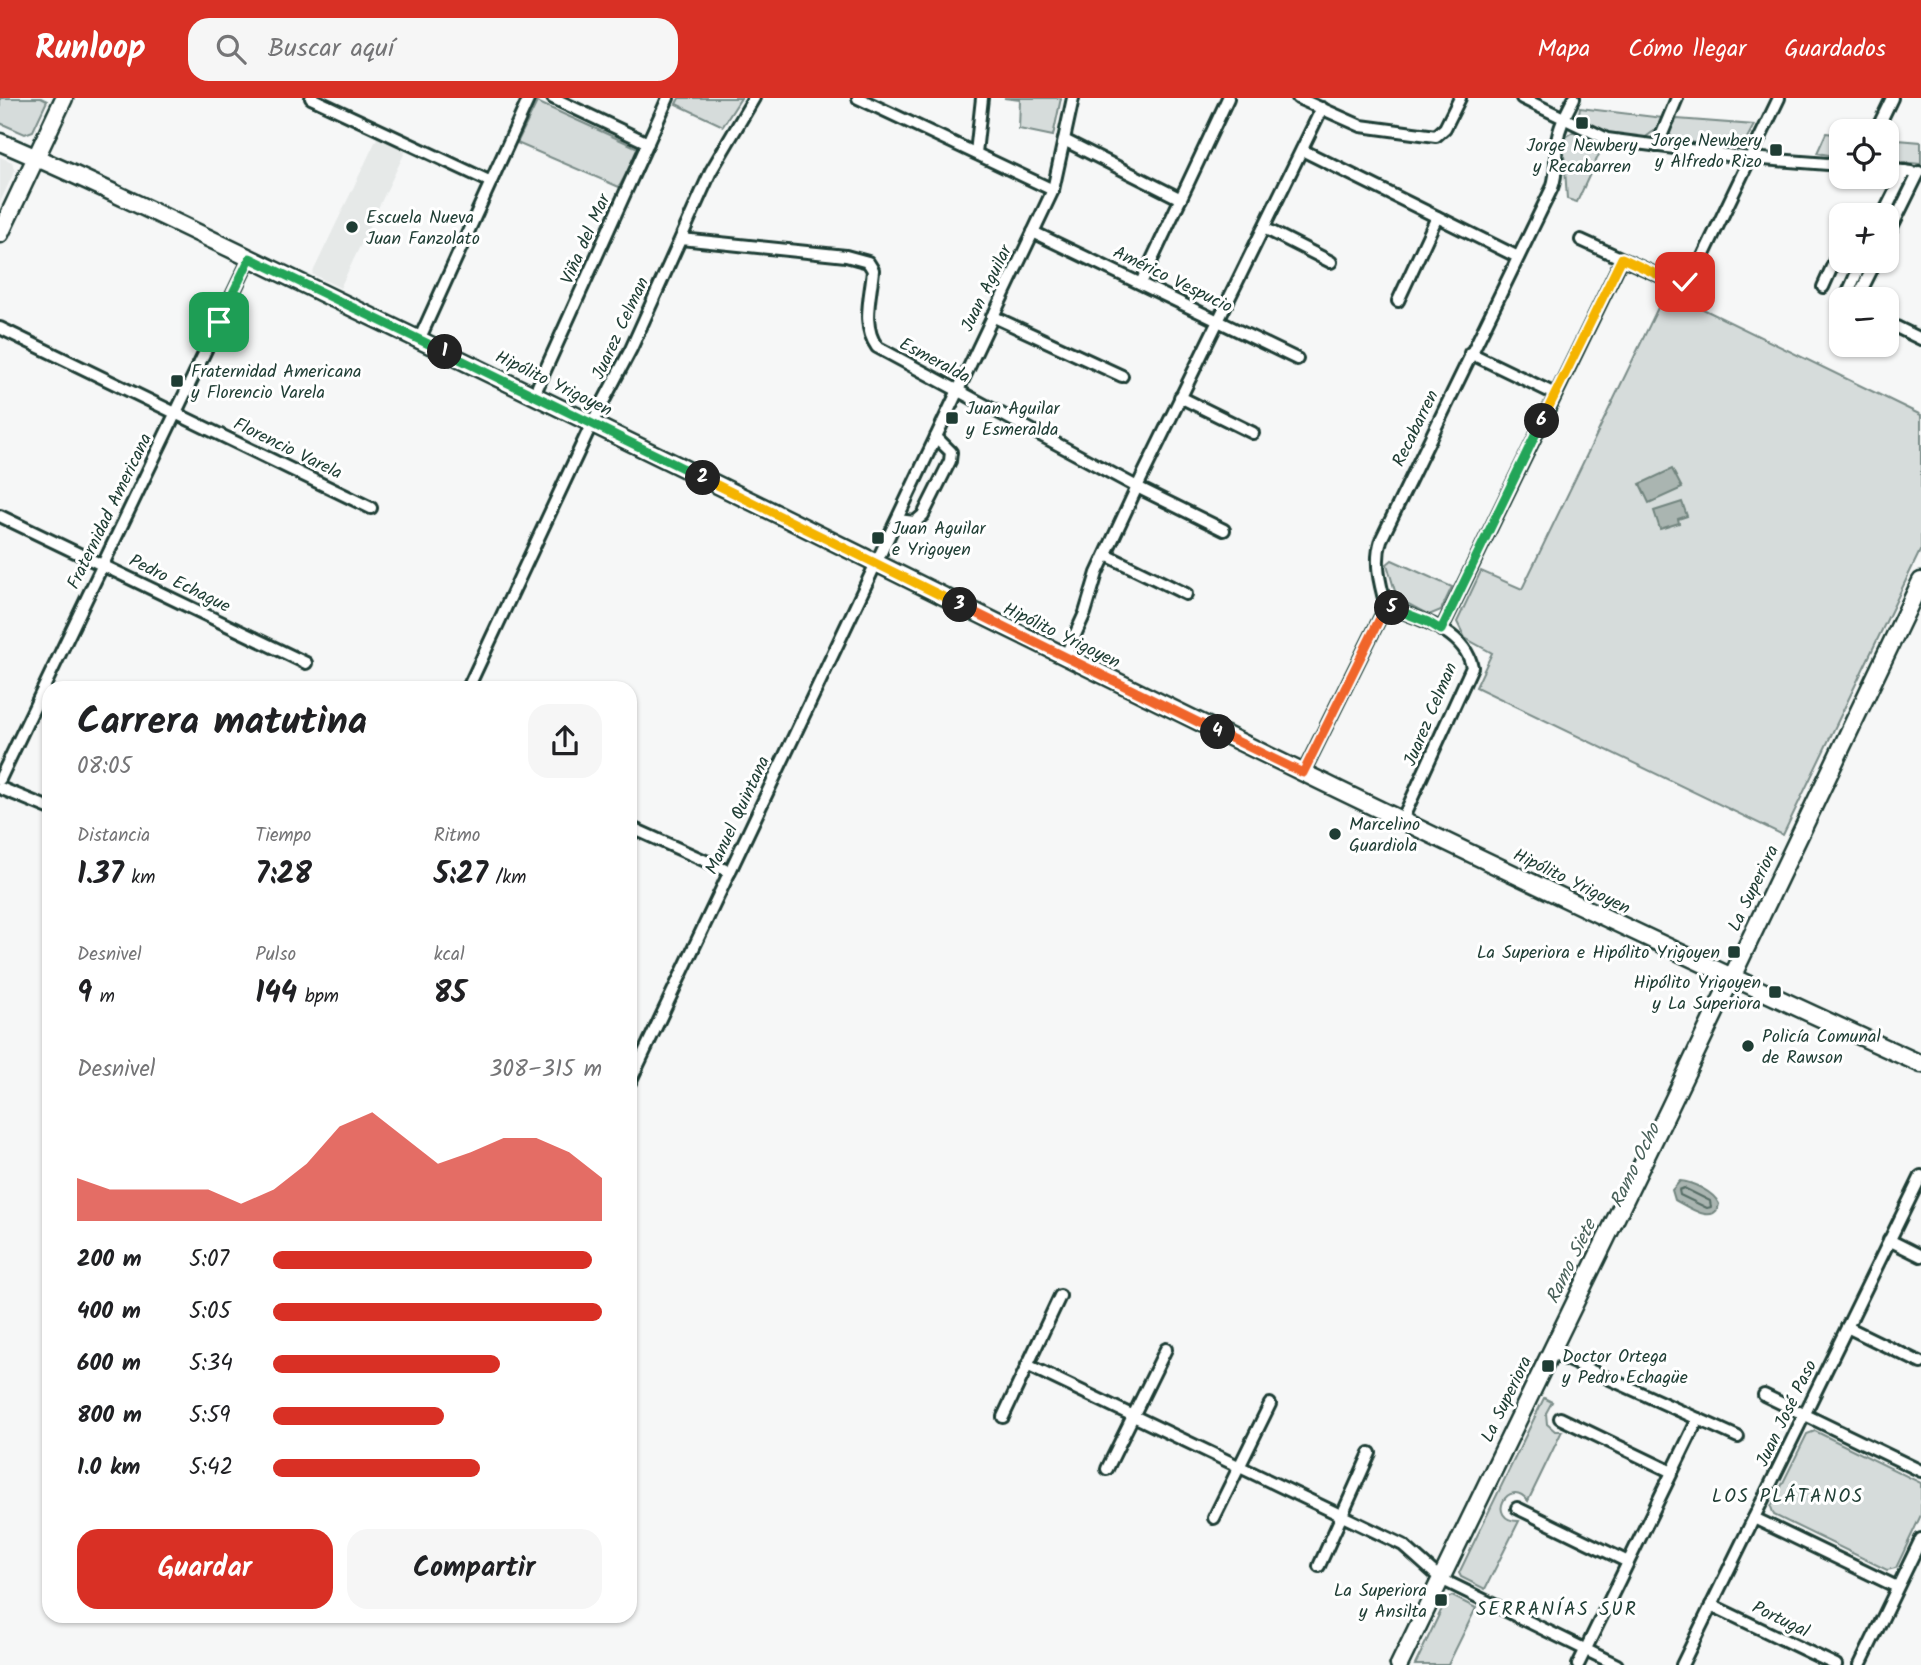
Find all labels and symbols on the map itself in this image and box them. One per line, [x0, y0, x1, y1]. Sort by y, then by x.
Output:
marker: Jorge Newbery y Recabarren [1574, 115, 1590, 131]
place label: Jorge Newbery y Alfredo Rizo [1651, 127, 1763, 177]
place label: Jorge Newbery y Recabarren [1527, 132, 1638, 182]
marker: Jorge Newbery y Alfredo Rizo [1768, 142, 1784, 158]
street label: Viña del Mar [554, 189, 620, 290]
place label: Escuela Nueva Juan Fanzolato [366, 204, 480, 254]
marker: Escuela Nueva Juan Fanzolato [344, 219, 360, 235]
street label: Juan Aguilar [954, 239, 1021, 337]
street label: Américo Vespucio [1108, 239, 1237, 322]
pin [1655, 252, 1715, 312]
street label: Juarez Celman [585, 272, 658, 385]
pin [189, 292, 249, 352]
street label: Esmeralda [894, 330, 975, 392]
pin: 1 [428, 334, 462, 370]
street label: Hipólito Yrigoyen [490, 343, 617, 425]
place label: Fraternidad Americana y Florencio Varela [190, 358, 361, 408]
marker: Fraternidad Americana y Florencio Varela [169, 373, 185, 389]
street label: Recabarren [1385, 385, 1447, 472]
place label: Juan Aguilar y Esmeralda [965, 395, 1061, 445]
pin: 6 [1524, 404, 1560, 438]
street label: Florencio Varela [228, 410, 347, 488]
marker: Juan Aguilar y Esmeralda [944, 410, 960, 426]
street label: Fraternidad Americana [60, 429, 161, 595]
pin: 2 [686, 460, 720, 496]
place label: Juan Aguilar e Yrigoyen [892, 515, 987, 565]
marker: Juan Aguilar e Yrigoyen [870, 530, 886, 546]
street label: Pedro Echague [123, 547, 235, 622]
pin: 3 [942, 588, 978, 622]
pin: 5 [1374, 590, 1410, 626]
street label: Hipólito Yrigoyen [998, 595, 1125, 677]
street label: Juarez Celman [1396, 658, 1466, 771]
pin: 4 [1200, 714, 1236, 750]
street label: Manuel Quintana [698, 751, 779, 880]
place label: Marcelino Guardiola [1349, 811, 1420, 861]
marker: Marcelino Guardiola [1327, 826, 1343, 842]
street label: La Superiora [1721, 840, 1788, 937]
street label: Hipólito Yrigoyen [1508, 841, 1635, 923]
place label: La Superiora e Hipólito Yrigoyen [1477, 939, 1720, 968]
marker: La Superiora e Hipólito Yrigoyen [1726, 944, 1742, 960]
place label: Hipólito Yrigoyen y La Superiora [1633, 969, 1761, 1019]
marker: Hipólito Yrigoyen y La Superiora [1767, 984, 1783, 1000]
place label: Policía Comunal de Rawson [1762, 1023, 1882, 1073]
marker: Policía Comunal de Rawson [1740, 1038, 1756, 1054]
water label: Ramo Ocho [1603, 1117, 1670, 1213]
water label: Ramo Siete [1538, 1212, 1606, 1309]
place label: Doctor Ortega y Pedro Echagüe [1561, 1343, 1688, 1393]
street label: La Superiora [1474, 1351, 1541, 1448]
street label: Juan José Paso [1749, 1355, 1826, 1472]
marker: Doctor Ortega y Pedro Echagüe [1540, 1358, 1556, 1374]
district label: LOS PLÁTANOS [1712, 1482, 1864, 1512]
place label: La Superiora y Ansilta [1334, 1577, 1427, 1627]
marker: La Superiora y Ansilta [1433, 1592, 1449, 1608]
street label: Portugal [1747, 1594, 1815, 1647]
district label: SERRANÍAS SUR [1476, 1595, 1638, 1625]

